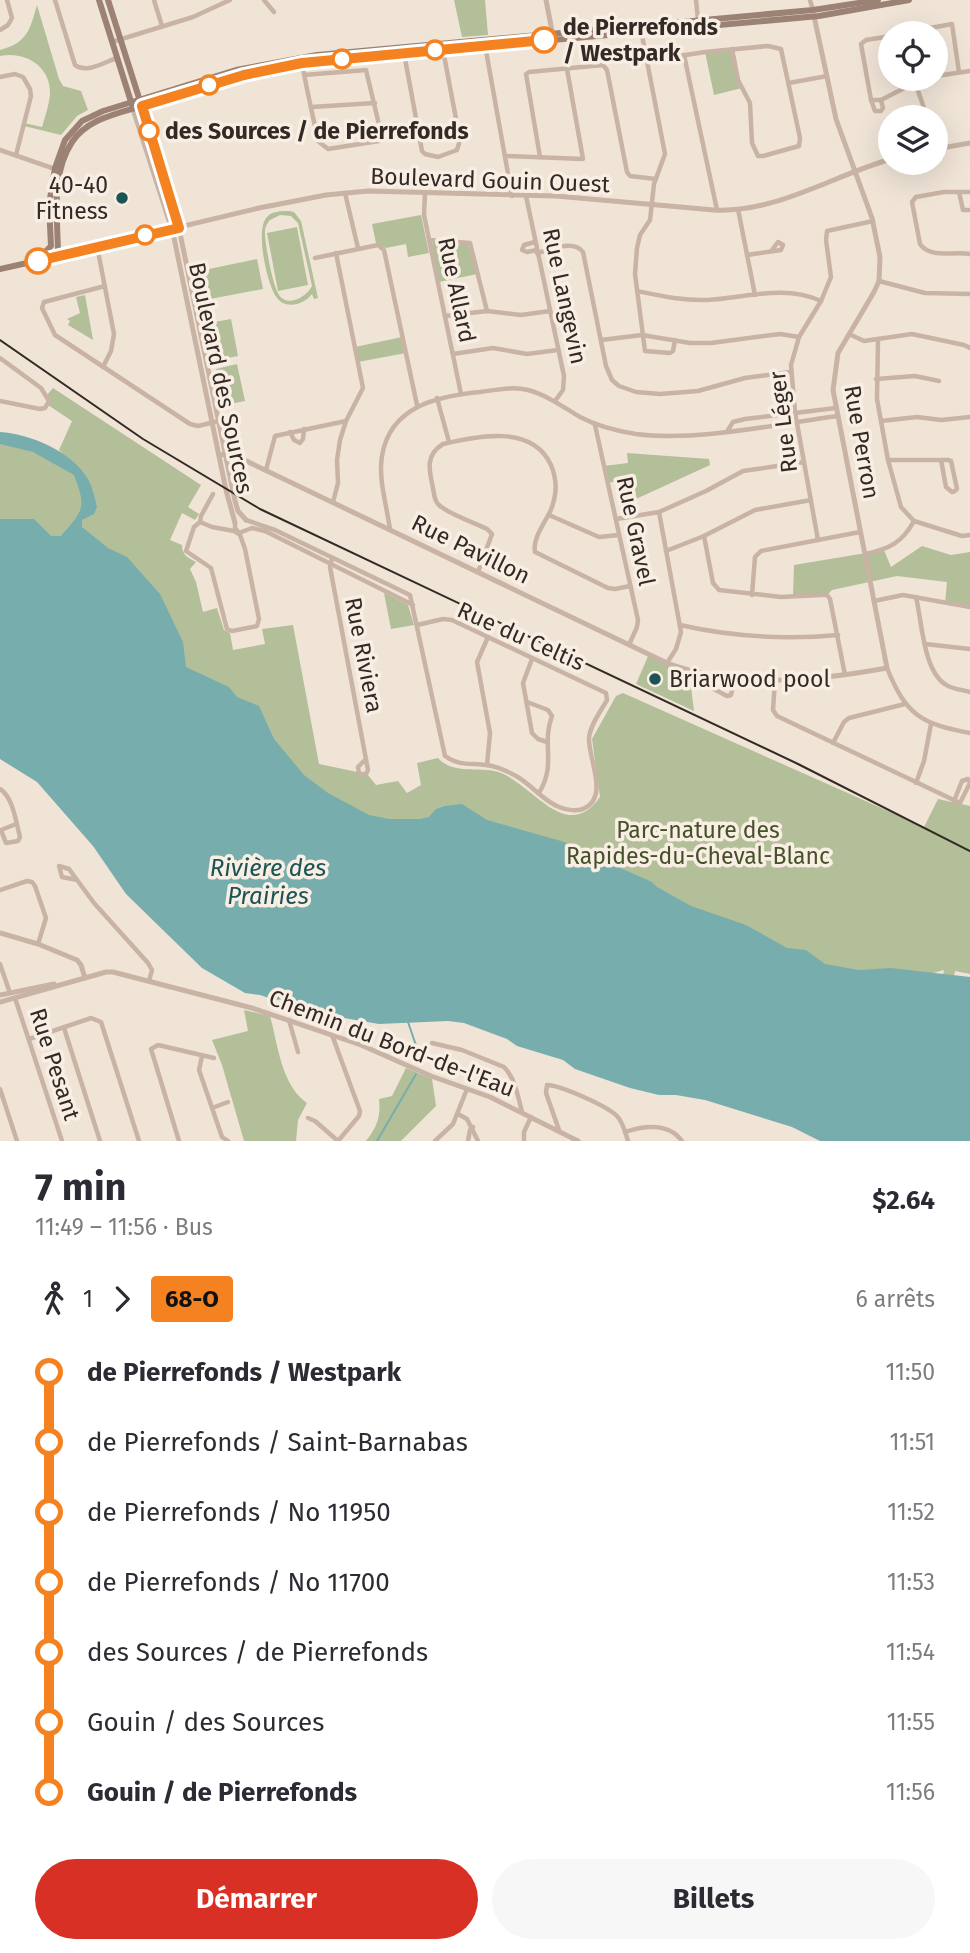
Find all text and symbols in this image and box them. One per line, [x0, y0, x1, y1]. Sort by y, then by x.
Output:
place label: de Pierrefonds / Westpark [563, 13, 718, 67]
map controls [878, 21, 948, 175]
button: locate [878, 21, 948, 91]
marker: de Pierrefonds / Westpark [531, 27, 557, 53]
unlabelled marker [425, 40, 445, 60]
unlabelled marker [332, 49, 352, 69]
unlabelled marker [199, 75, 219, 95]
button: layers [878, 105, 948, 175]
place label: des Sources / de Pierrefonds [165, 117, 469, 145]
marker: des Sources / de Pierrefonds [139, 121, 159, 141]
street label: Boulevard Gouin Ouest [370, 162, 611, 198]
place label: 40-40 Fitness [35, 171, 108, 225]
marker: 40-40 Fitness [114, 190, 130, 206]
unlabelled marker [135, 225, 155, 245]
street label: Rue Langevin [537, 225, 593, 367]
street label: Rue Allard [432, 235, 482, 345]
unlabelled marker [25, 248, 51, 274]
street label: Boulevard des Sources [183, 260, 259, 496]
street label: Rue Léger [763, 369, 803, 475]
street label: Rue Perron [838, 383, 886, 501]
street label: Rue Gravel [611, 474, 661, 589]
street label: Rue Pavillon [407, 508, 535, 590]
street label: Rue Riviera [339, 595, 389, 715]
street label: Rue du Celtis [453, 595, 589, 677]
place label: Briarwood pool [669, 665, 830, 693]
marker: Briarwood pool [647, 671, 663, 687]
park label: Parc-nature des Rapides-du-Cheval-Blanc [566, 816, 830, 870]
water label: Rivière des Prairies [210, 854, 326, 910]
street label: Chemin du Bord-de-l'Eau [265, 983, 519, 1103]
street label: Rue Pesant [24, 1005, 86, 1124]
text: 7 min [35, 1164, 127, 1210]
text: $2.64 [872, 1185, 935, 1216]
text: 11:49 – 11:56 · Bus [35, 1213, 213, 1241]
icon: walk [35, 1280, 73, 1318]
icon: forward [103, 1280, 141, 1318]
text: 1 [83, 1285, 93, 1313]
text: 68-O [165, 1285, 219, 1313]
text: 6 arrêts [855, 1285, 935, 1313]
text: de Pierrefonds / Westpark [87, 1357, 401, 1388]
text: 11:50 [885, 1358, 935, 1386]
text: de Pierrefonds / Saint-Barnabas [87, 1427, 468, 1458]
text: 11:51 [889, 1428, 935, 1456]
text: de Pierrefonds / No 11950 [87, 1497, 391, 1528]
text: 11:52 [887, 1498, 935, 1526]
text: de Pierrefonds / No 11700 [87, 1567, 390, 1598]
text: 11:53 [887, 1568, 935, 1596]
text: des Sources / de Pierrefonds [87, 1637, 428, 1668]
text: 11:54 [886, 1638, 935, 1666]
text: Gouin / des Sources [87, 1707, 324, 1738]
text: 11:55 [887, 1708, 935, 1736]
text: Gouin / de Pierrefonds [87, 1777, 357, 1808]
text: 11:56 [886, 1778, 935, 1806]
button: Démarrer [35, 1859, 478, 1939]
button: Billets [492, 1859, 935, 1939]

